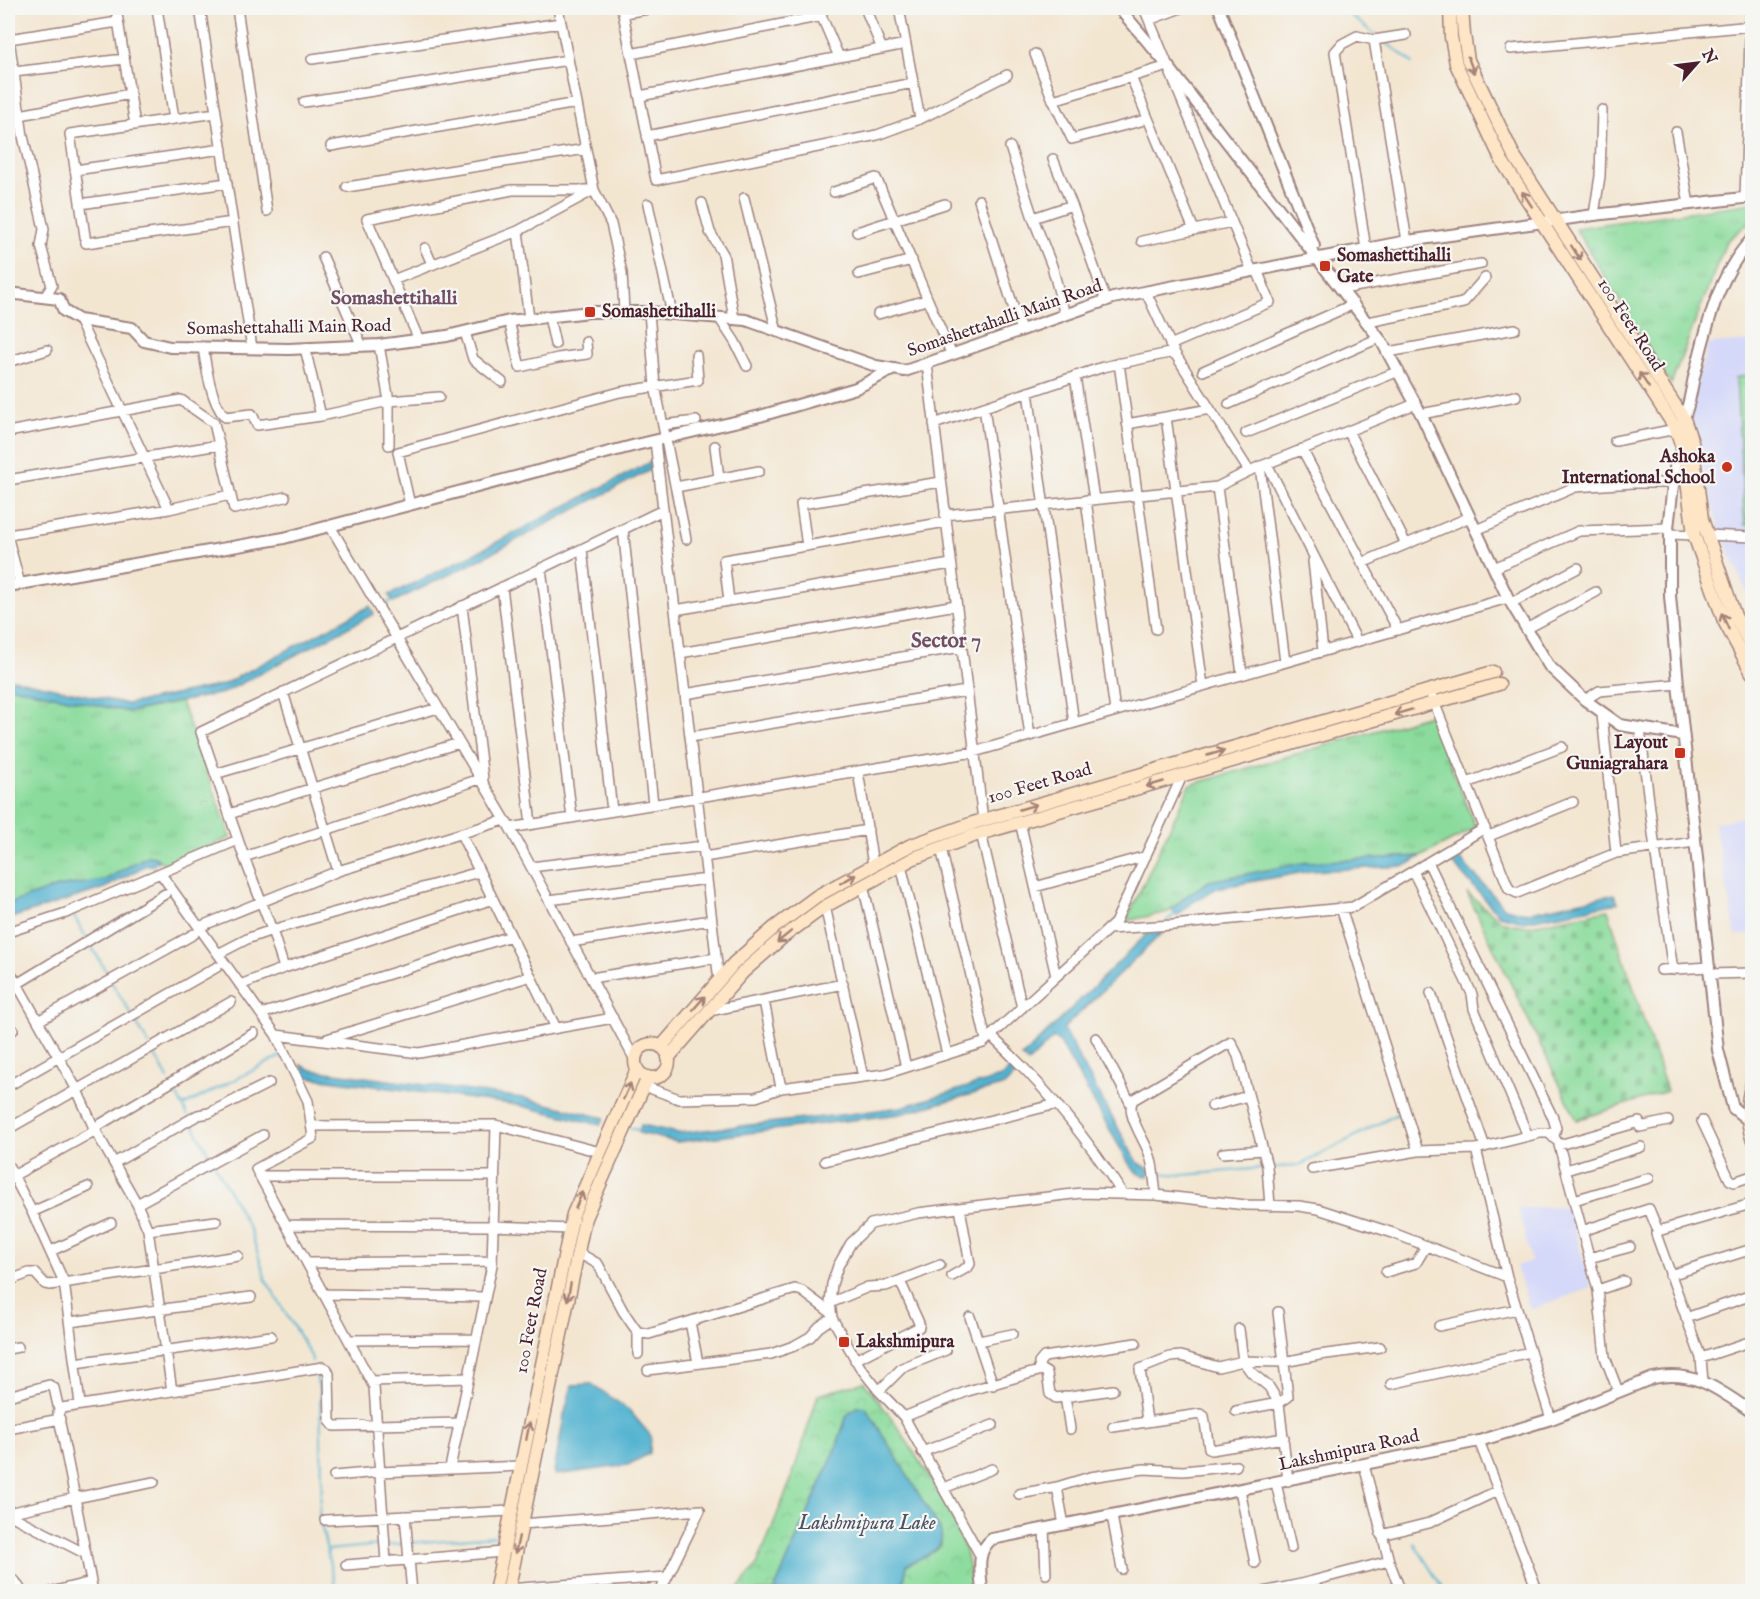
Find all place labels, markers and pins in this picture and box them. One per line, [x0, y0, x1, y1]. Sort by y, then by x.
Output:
place label: Somashettihalli Gate [1337, 245, 1451, 289]
marker: Somashettihalli Gate [1318, 259, 1332, 273]
place label: Somashettihalli [602, 301, 716, 324]
marker: Somashettihalli [583, 305, 597, 319]
place label: Ashoka International School [1562, 446, 1716, 490]
marker: Ashoka International School [1720, 460, 1734, 474]
place label: Layout Guniagrahara [1566, 732, 1669, 776]
marker: Layout Guniagrahara [1673, 746, 1687, 760]
place label: Lakshmipura [856, 1331, 955, 1354]
marker: Lakshmipura [837, 1335, 851, 1349]

